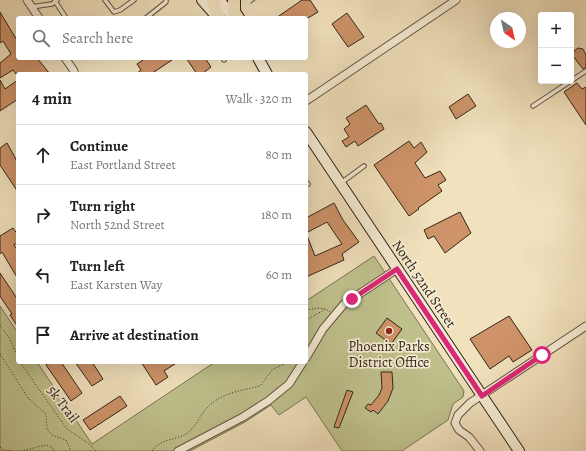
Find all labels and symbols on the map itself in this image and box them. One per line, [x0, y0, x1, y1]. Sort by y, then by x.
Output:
north arrow [490, 12, 526, 48]
street label: North 52nd Street [388, 236, 461, 332]
route end [343, 290, 361, 308]
marker: Phoenix Parks District Office [384, 326, 394, 336]
place label: Phoenix Parks District Office [348, 337, 430, 372]
route start [533, 346, 551, 364]
street label: 5k Trail [43, 381, 84, 427]

